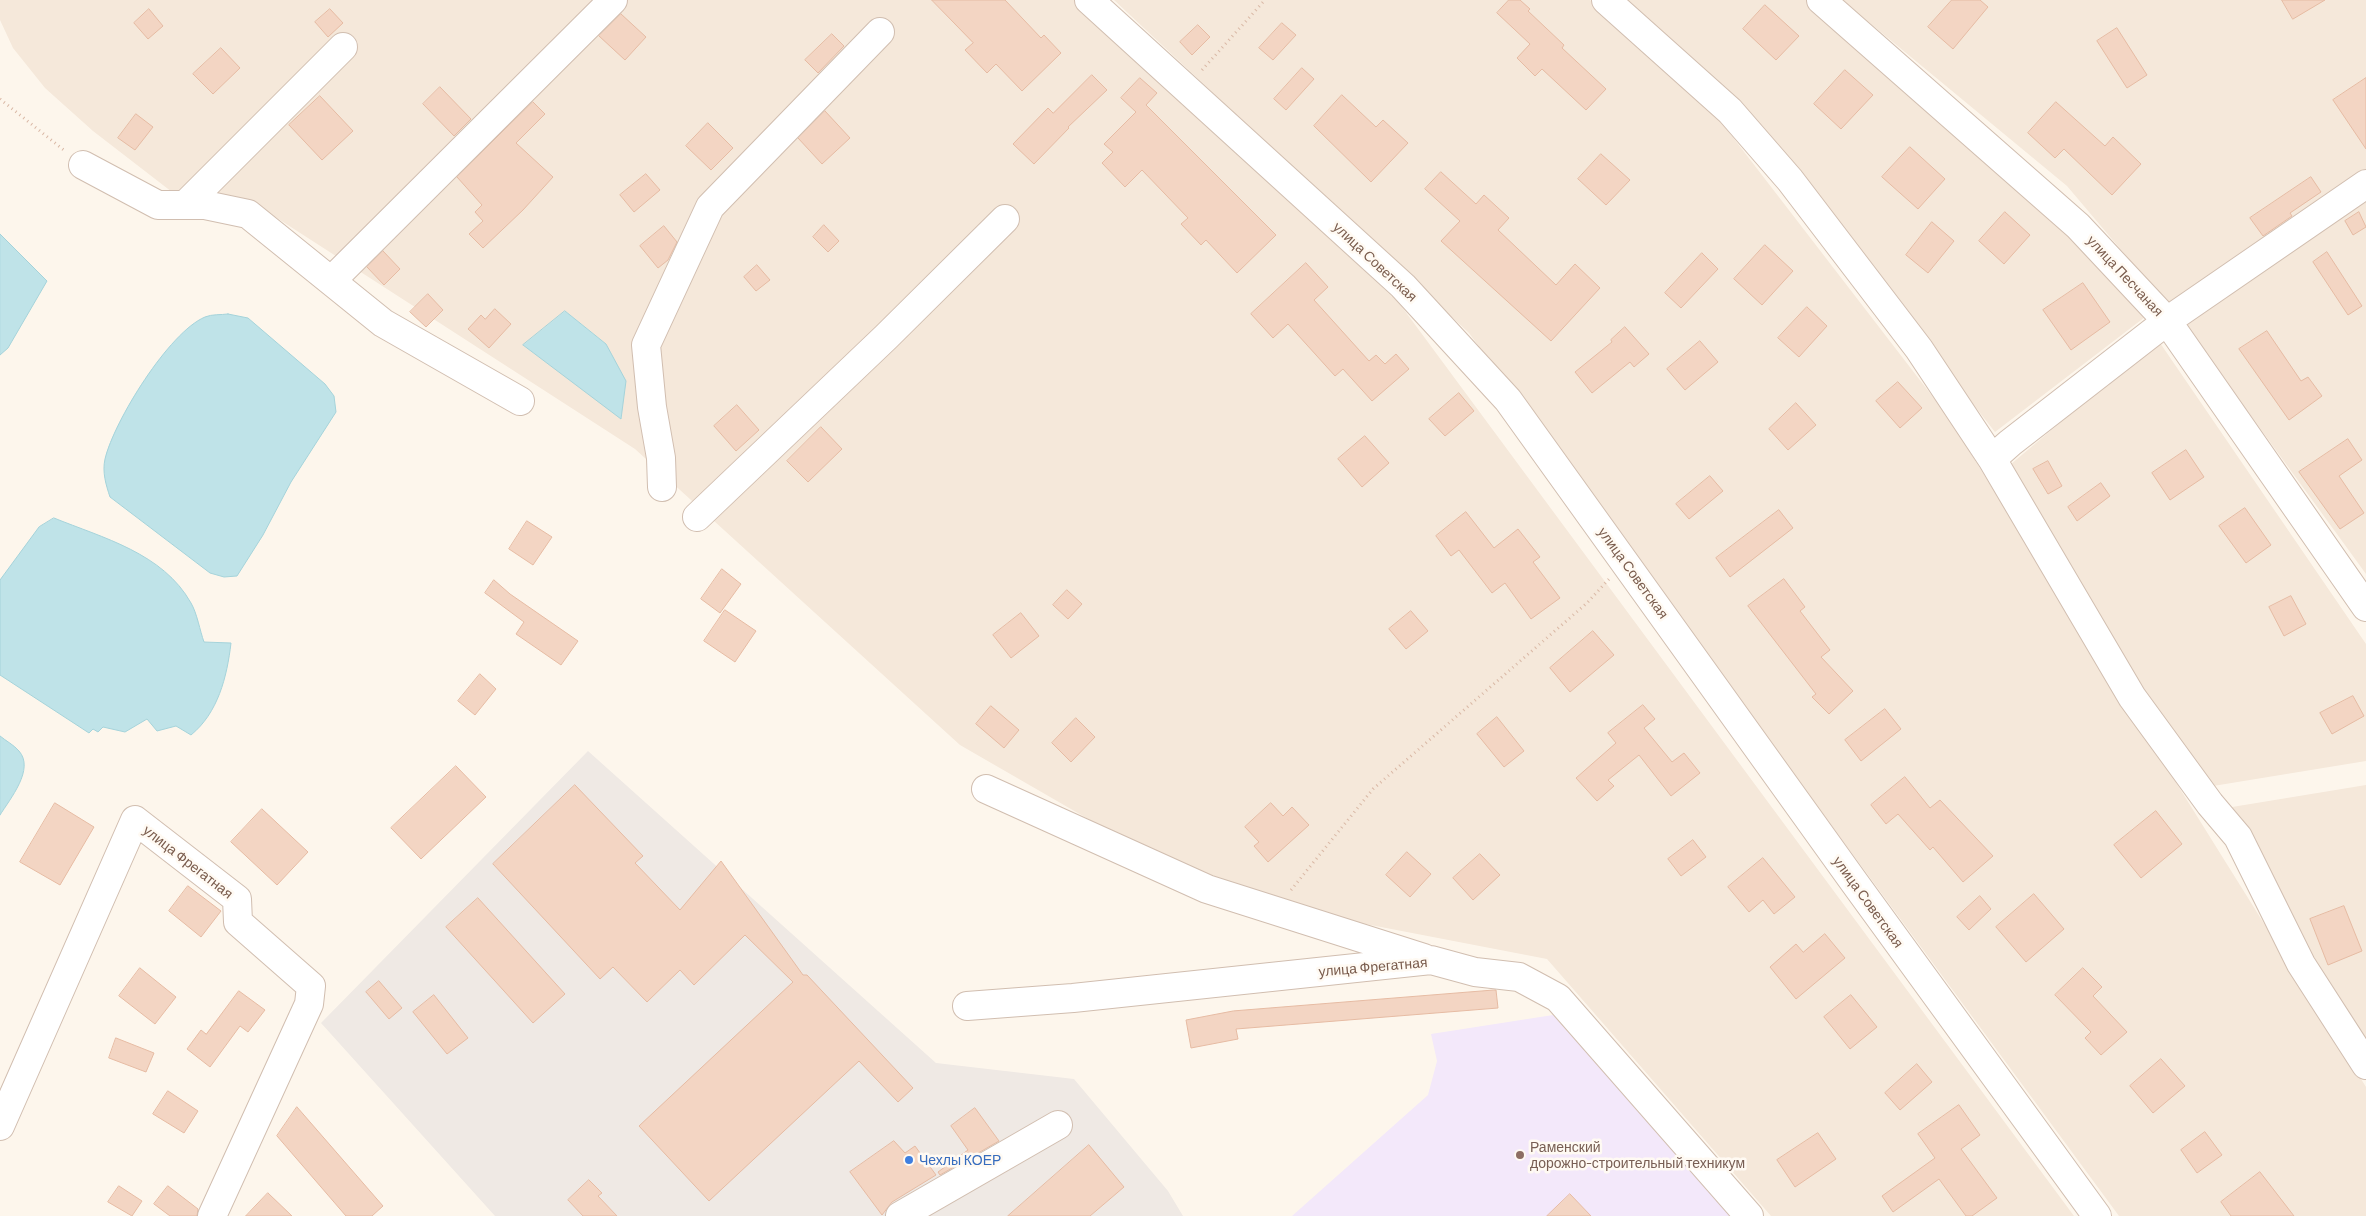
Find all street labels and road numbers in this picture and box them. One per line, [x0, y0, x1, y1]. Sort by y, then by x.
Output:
street label: улица Советская [1329, 219, 1421, 305]
street label: улица Песчаная [2083, 232, 2167, 320]
street label: улица Советская [1594, 524, 1672, 622]
street label: улица Фрегатная [140, 822, 236, 902]
street label: улица Советская [1829, 853, 1907, 951]
street label: улица Фрегатная [1318, 954, 1428, 980]

